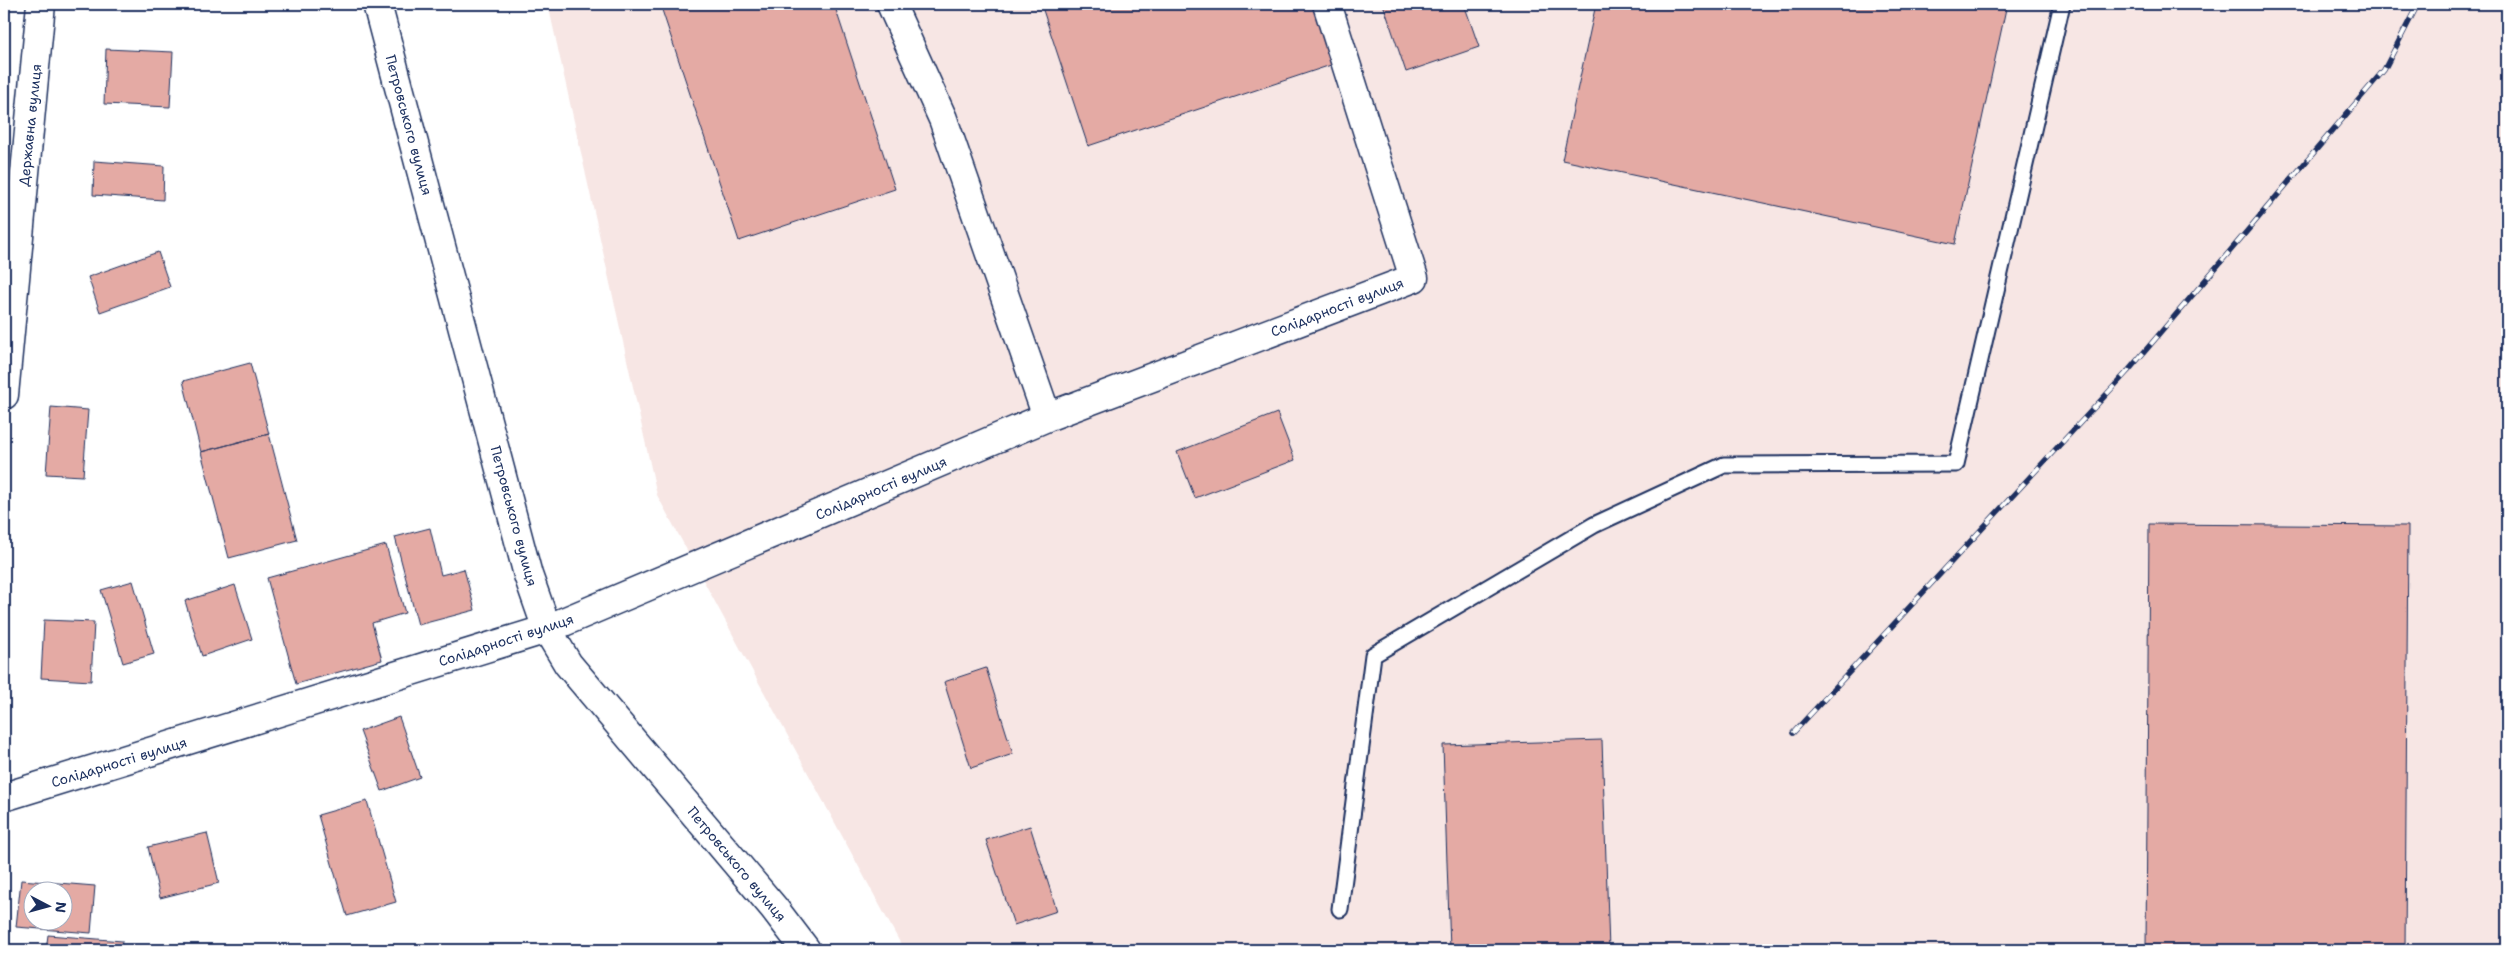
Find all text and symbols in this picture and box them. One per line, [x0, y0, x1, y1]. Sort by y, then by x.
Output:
street label: Петровського вулиця [382, 53, 436, 197]
street label: Державна вулиця [15, 63, 45, 187]
street label: Солідарності вулиця [1268, 273, 1406, 341]
street label: Петровського вулиця [487, 444, 541, 588]
street label: Солідарності вулиця [813, 452, 949, 524]
street label: Солідарності вулиця [436, 610, 576, 670]
street label: Солідарності вулиця [49, 733, 189, 791]
street label: Петровського вулиця [684, 803, 790, 925]
north arrow [22, 882, 72, 932]
text: N [51, 901, 70, 914]

